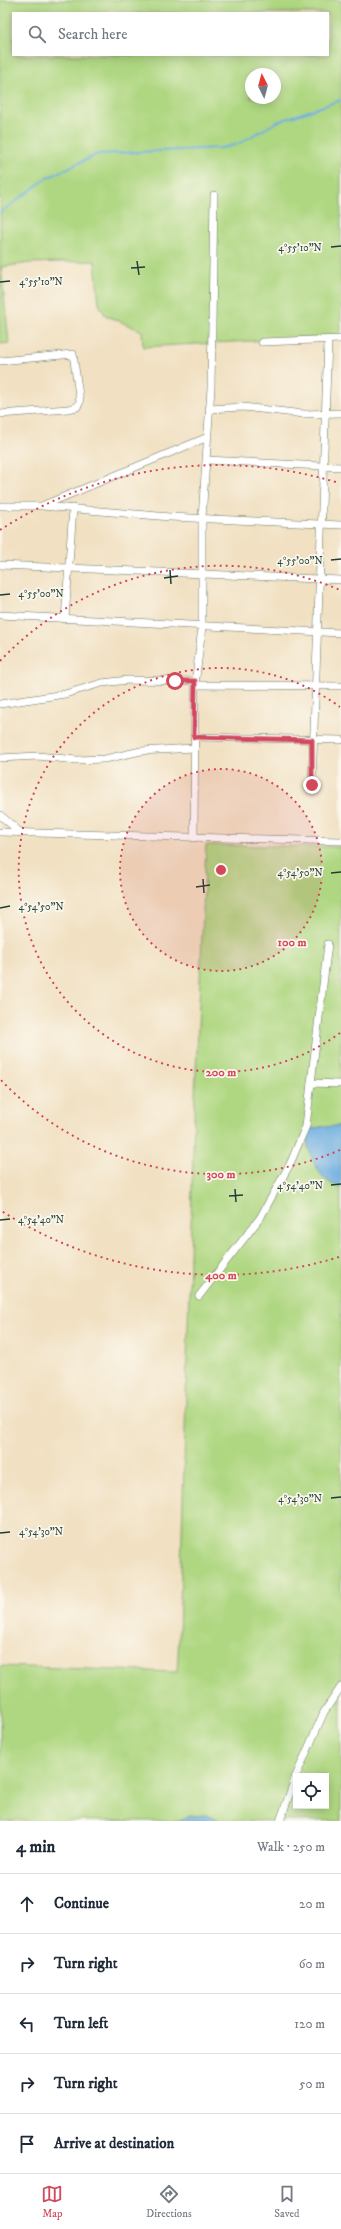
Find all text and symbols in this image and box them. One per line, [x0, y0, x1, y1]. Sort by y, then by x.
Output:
search box [12, 12, 329, 56]
icon: search [26, 23, 48, 45]
text: Search here [58, 25, 127, 44]
north arrow [245, 68, 281, 104]
text: 4°55'10"N [278, 242, 322, 254]
text: 4°55'10"N [19, 276, 63, 288]
text: 4°55'00"N [277, 555, 323, 567]
text: 4°55'00"N [18, 588, 64, 600]
route start [166, 672, 184, 690]
route end [303, 776, 321, 794]
centre of rings [214, 863, 228, 877]
text: 4°54'50"N [277, 867, 323, 879]
text: 4°54'50"N [18, 901, 64, 913]
text: 100 m [278, 935, 306, 950]
text: 200 m [206, 1065, 236, 1080]
text: 300 m [207, 1167, 235, 1182]
text: 4°54'40"N [277, 1180, 323, 1192]
text: 4°54'40"N [18, 1214, 64, 1226]
text: 400 m [204, 1268, 237, 1283]
text: 4°54'30"N [278, 1493, 322, 1505]
text: 4°54'30"N [19, 1526, 63, 1538]
map controls [293, 1773, 329, 1809]
button: locate [293, 1773, 329, 1809]
text: 4 min [16, 1836, 55, 1858]
text: Walk · 250 m [257, 1839, 325, 1855]
icon: ahead [16, 1893, 38, 1915]
text: Continue [54, 1894, 109, 1913]
text: 20 m [299, 1896, 325, 1912]
icon: right [16, 1953, 38, 1975]
text: Turn right [54, 1954, 117, 1973]
text: 60 m [299, 1956, 325, 1972]
icon: left [16, 2013, 38, 2035]
text: Turn left [54, 2014, 108, 2033]
text: 120 m [294, 2016, 325, 2032]
icon: right [16, 2073, 38, 2095]
text: Turn right [54, 2074, 117, 2093]
text: 50 m [299, 2076, 325, 2092]
icon: arrive [16, 2133, 38, 2155]
text: Arrive at destination [54, 2134, 174, 2153]
tab: Map [41, 2183, 63, 2221]
tab: Directions [146, 2183, 192, 2221]
tab: Saved [274, 2183, 300, 2221]

